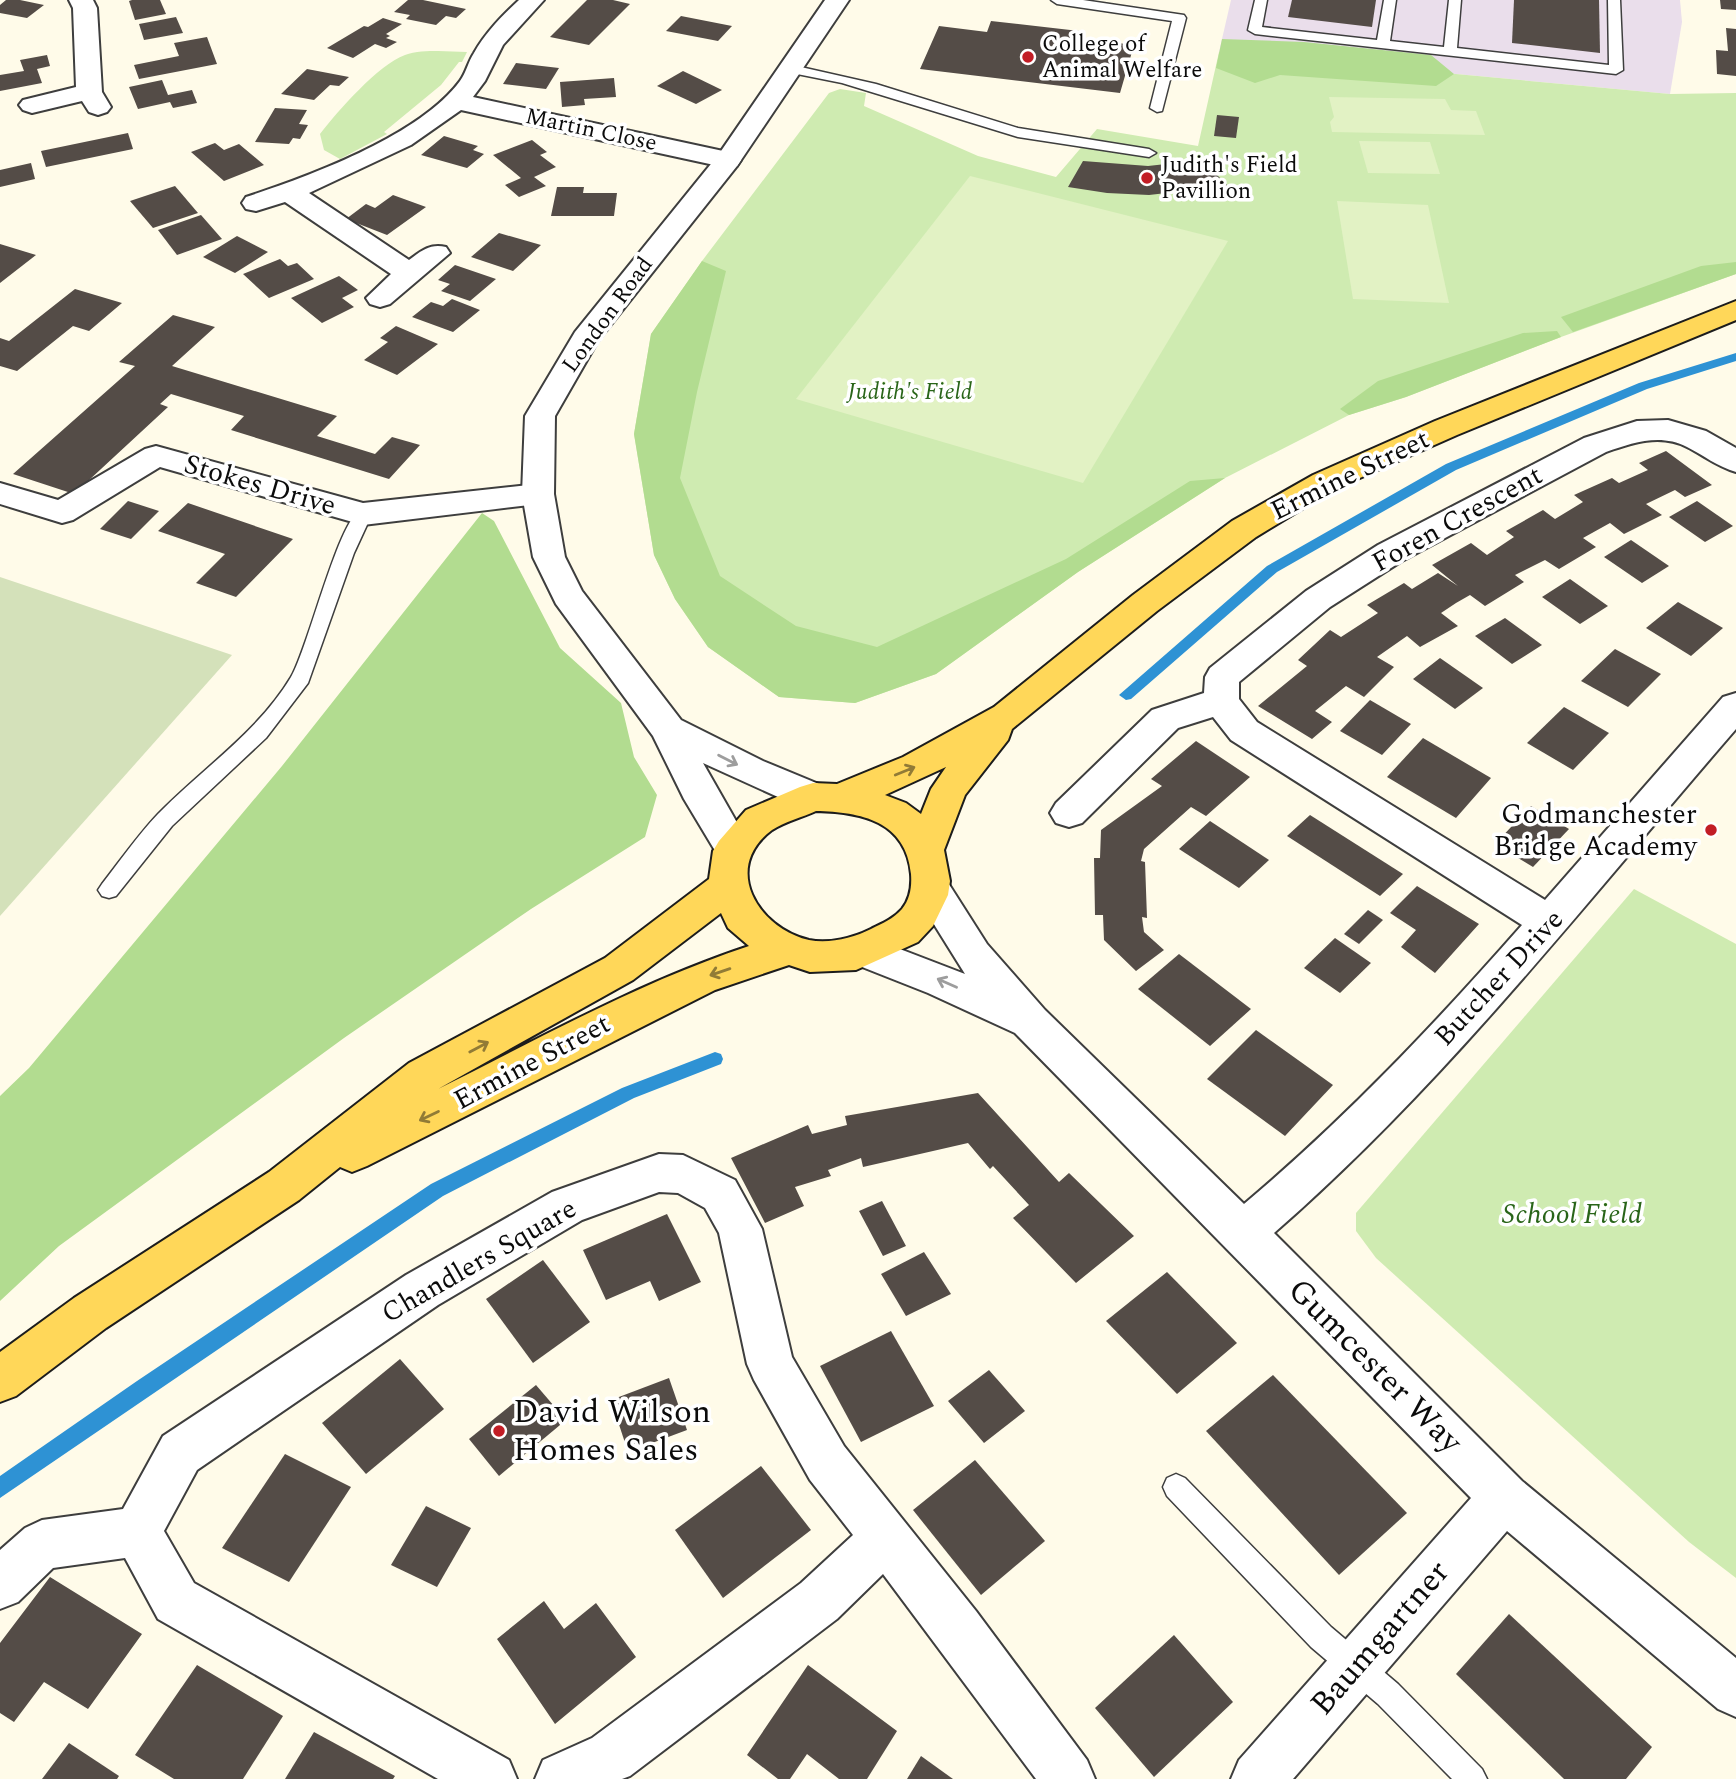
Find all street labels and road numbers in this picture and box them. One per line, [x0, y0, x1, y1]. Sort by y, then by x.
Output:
street label: Martin Close [522, 99, 660, 161]
street label: London Road [554, 249, 662, 381]
street label: Ermine Street [1263, 418, 1437, 532]
street label: Stokes Drive [179, 443, 341, 527]
street label: Foren Crescent [1364, 454, 1550, 584]
street label: Butcher Drive [1424, 900, 1574, 1056]
street label: Ermine Street [446, 1003, 618, 1121]
street label: Chandlers Square [373, 1188, 585, 1334]
street label: Gumcester Way [1276, 1267, 1475, 1466]
street label: Baumgartner [1298, 1549, 1462, 1727]

